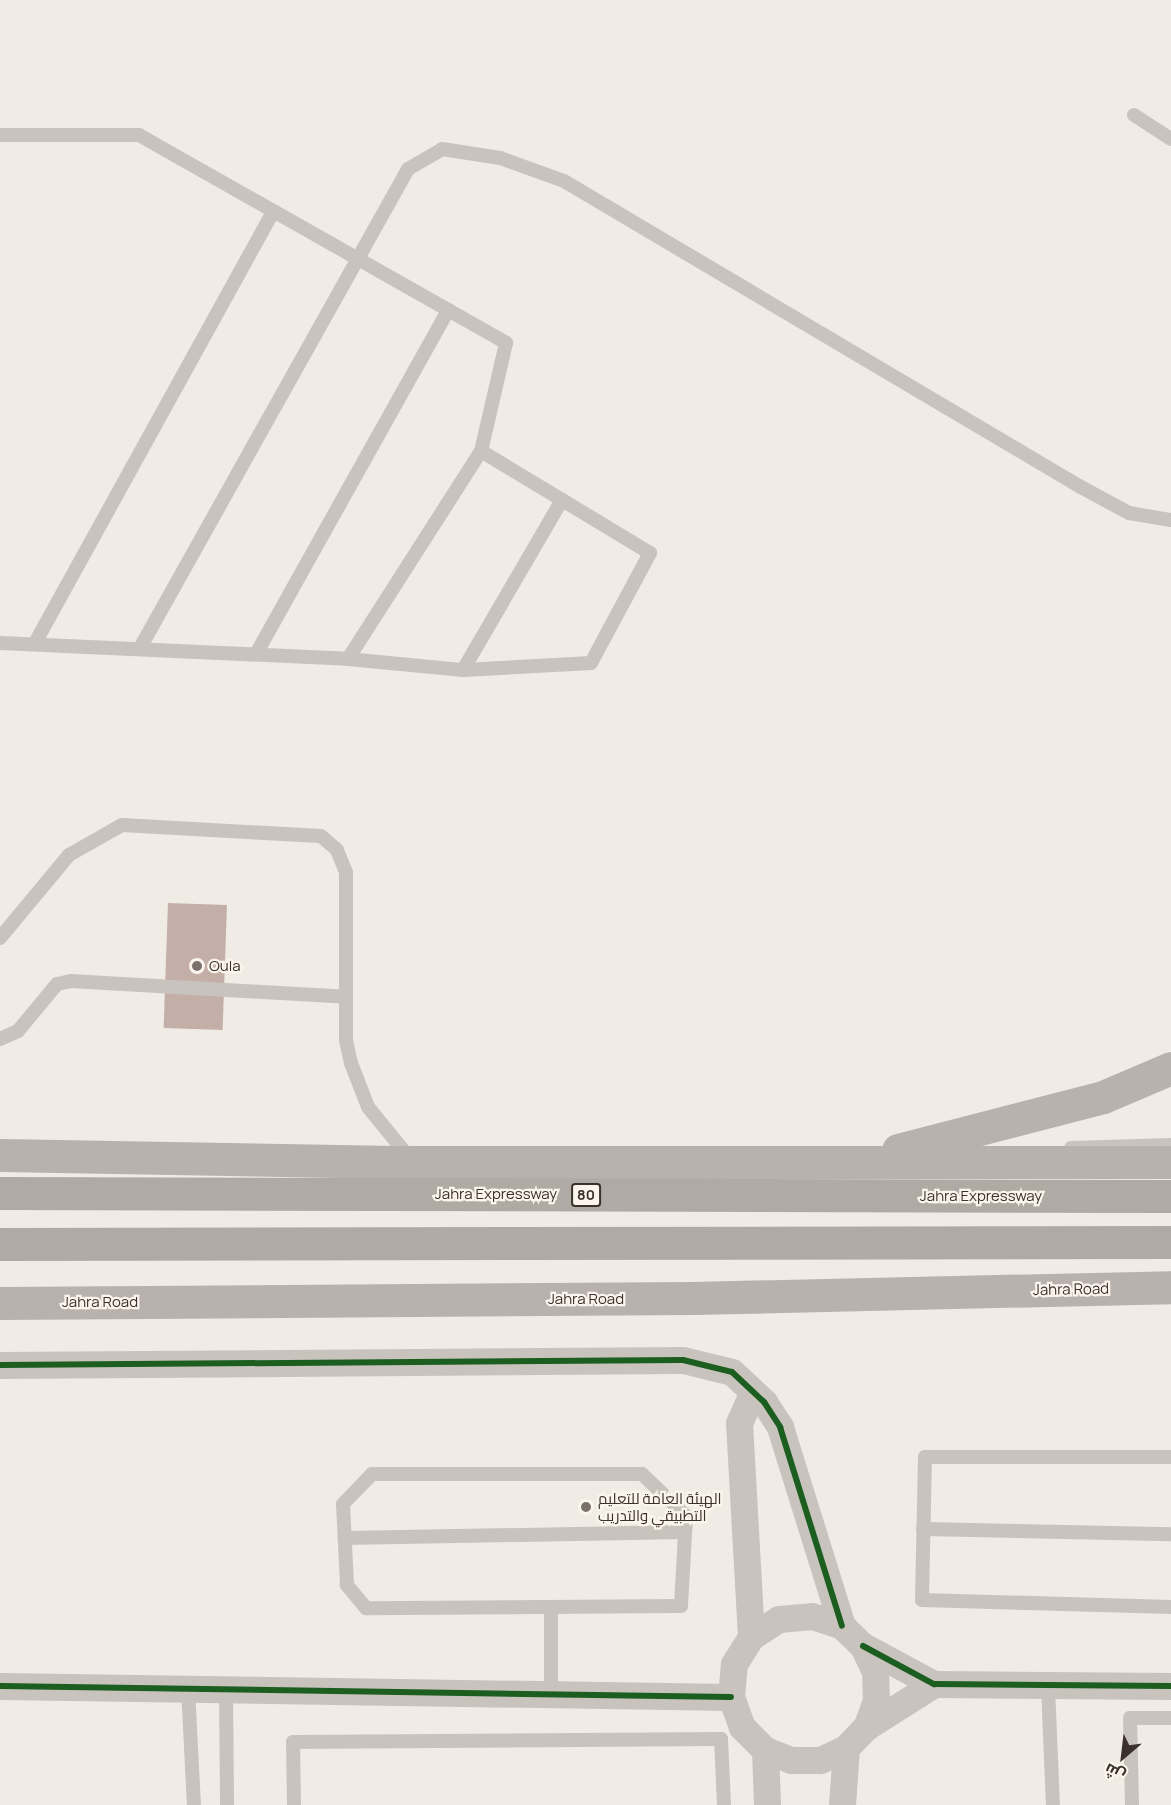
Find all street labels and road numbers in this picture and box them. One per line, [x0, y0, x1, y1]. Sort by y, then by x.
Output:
road number: 80 [571, 1184, 601, 1206]
street label: Jahra Expressway [435, 1185, 557, 1203]
street label: Jahra Expressway [920, 1187, 1042, 1205]
street label: Jahra Road [1033, 1279, 1109, 1299]
street label: Jahra Road [548, 1290, 624, 1308]
street label: Jahra Road [62, 1293, 138, 1311]

